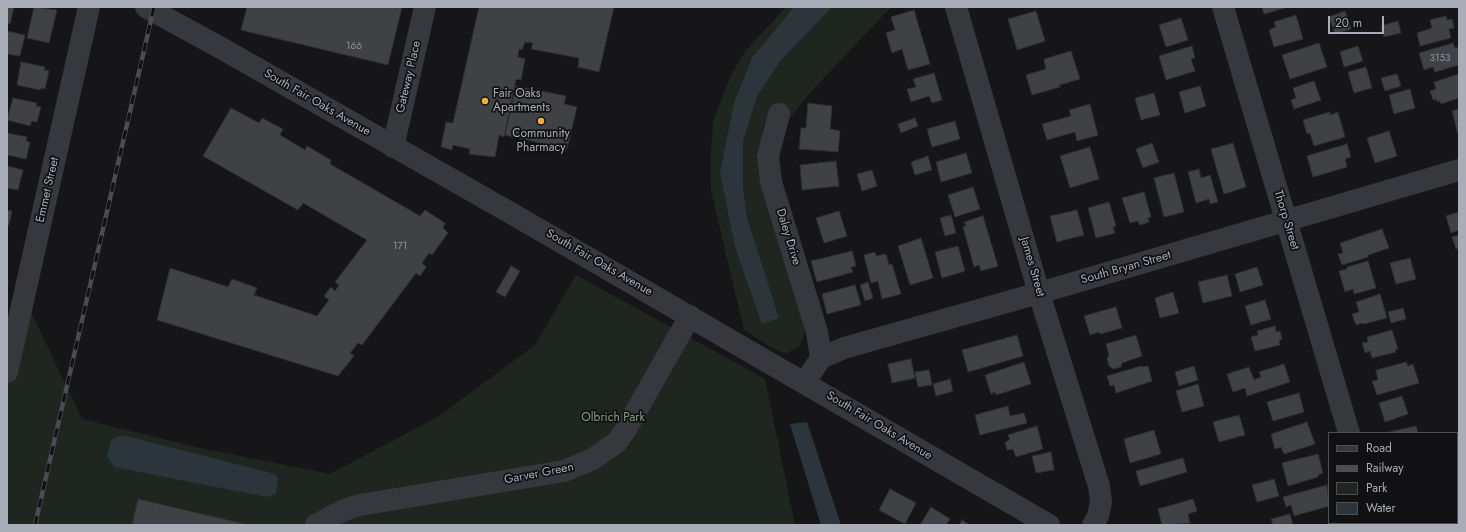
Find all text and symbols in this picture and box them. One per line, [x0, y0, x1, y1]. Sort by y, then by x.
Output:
scale bar [1330, 8, 1386, 34]
text: 20 m [1335, 14, 1362, 32]
street label: Gateway Place [394, 39, 424, 115]
house number: 166 [346, 41, 362, 53]
house number: 3153 [1429, 53, 1451, 65]
street label: South Fair Oaks Avenue [261, 67, 373, 139]
place label: Fair Oaks Apartments [493, 87, 550, 115]
marker: Fair Oaks Apartments [480, 96, 490, 106]
marker: Community Pharmacy [536, 116, 546, 126]
place label: Community Pharmacy [512, 127, 570, 155]
street label: Emmet Street [33, 156, 63, 224]
street label: Thorp Street [1270, 188, 1302, 252]
street label: Daley Drive [773, 207, 803, 267]
street label: South Fair Oaks Avenue [543, 227, 655, 299]
street label: James Street [1017, 236, 1047, 298]
house number: 171 [393, 241, 407, 253]
street label: South Bryan Street [1079, 248, 1173, 288]
street label: South Fair Oaks Avenue [824, 389, 934, 463]
park label: Olbrich Park [581, 411, 645, 425]
legend [1328, 432, 1458, 524]
text: Road [1366, 439, 1392, 457]
text: Railway [1366, 459, 1404, 477]
street label: Garver Green [503, 460, 575, 488]
text: Park [1366, 479, 1387, 497]
text: Water [1366, 499, 1396, 517]

